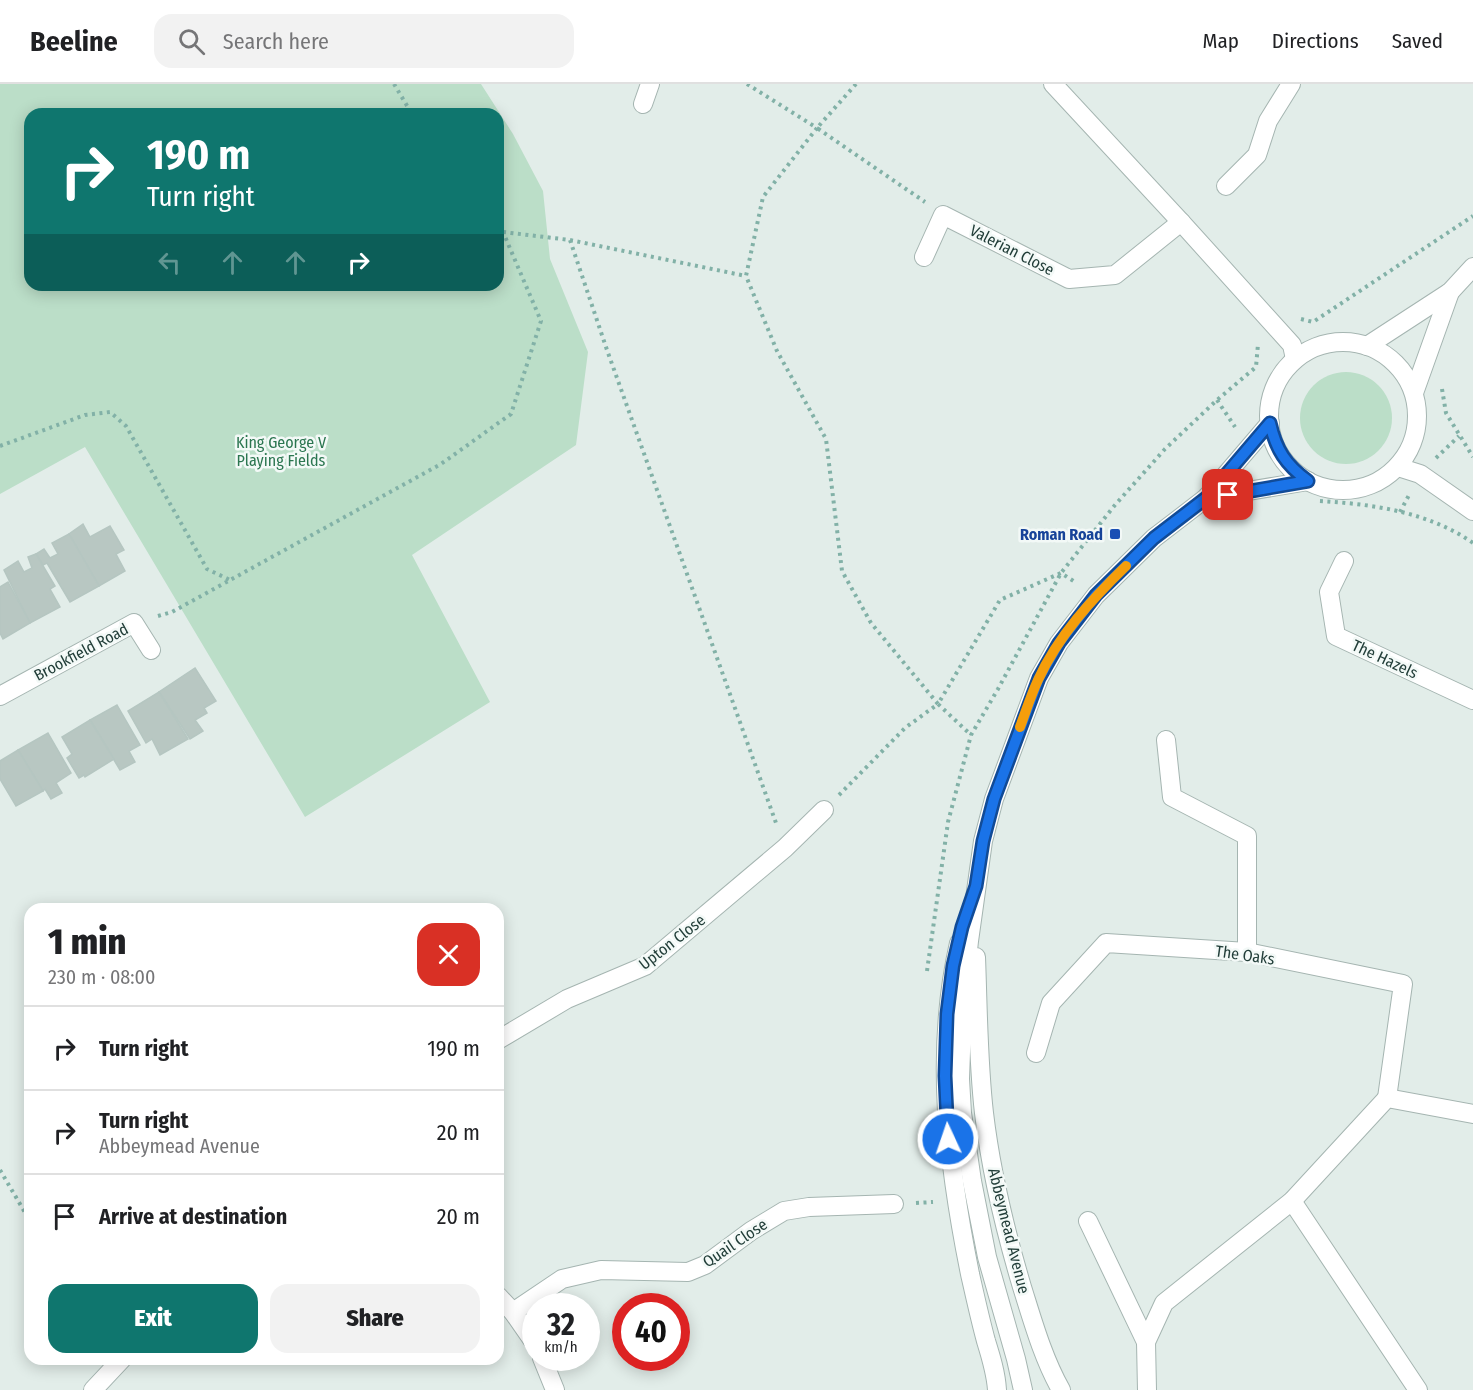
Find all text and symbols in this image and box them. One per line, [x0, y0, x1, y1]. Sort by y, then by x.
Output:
search box [154, 14, 574, 68]
text: Beeline [30, 25, 118, 58]
icon: search [175, 25, 208, 58]
text: Search here [223, 28, 329, 55]
text: Map [1202, 28, 1239, 54]
text: Directions [1272, 28, 1359, 54]
text: Saved [1392, 28, 1443, 54]
text: 190 m [147, 130, 250, 180]
icon: right [48, 132, 126, 210]
text: Turn right [147, 181, 255, 213]
street label: Valerian Close [967, 221, 1057, 279]
icon: left [153, 246, 186, 279]
icon: ahead [216, 246, 249, 279]
icon: ahead [279, 246, 312, 279]
icon: right [342, 246, 375, 279]
park label: King George V Playing Fields [236, 433, 327, 470]
pin [1202, 469, 1253, 520]
icon: arrive [1211, 478, 1244, 511]
place label: Roman Road [1020, 525, 1103, 544]
marker: Roman Road [1108, 527, 1122, 541]
street label: Brookfield Road [31, 619, 131, 685]
street label: The Hazels [1349, 636, 1421, 683]
street label: Upton Close [635, 910, 709, 974]
text: 1 min [48, 920, 126, 964]
button: close [417, 923, 480, 986]
street label: The Oaks [1214, 941, 1276, 969]
text: 230 m · 08:00 [48, 965, 155, 989]
icon: right [48, 1032, 81, 1065]
text: Turn right [99, 1035, 188, 1062]
text: 190 m [427, 1035, 480, 1062]
text: Turn right [99, 1107, 188, 1134]
position arrow [916, 1107, 980, 1171]
icon: right [48, 1116, 81, 1149]
text: 20 m [437, 1119, 480, 1146]
text: Abbeymead Avenue [99, 1134, 260, 1158]
street label: Abbeymead Avenue [984, 1166, 1034, 1296]
icon: arrive [48, 1200, 81, 1233]
text: Arrive at destination [99, 1203, 287, 1230]
text: 20 m [437, 1203, 480, 1230]
street label: Quail Close [699, 1215, 771, 1271]
button: Exit [48, 1284, 258, 1353]
button: Share [270, 1284, 480, 1353]
speed limit sign: 40 [612, 1293, 690, 1371]
text: 32 [547, 1307, 575, 1343]
text: km/h [544, 1338, 578, 1356]

